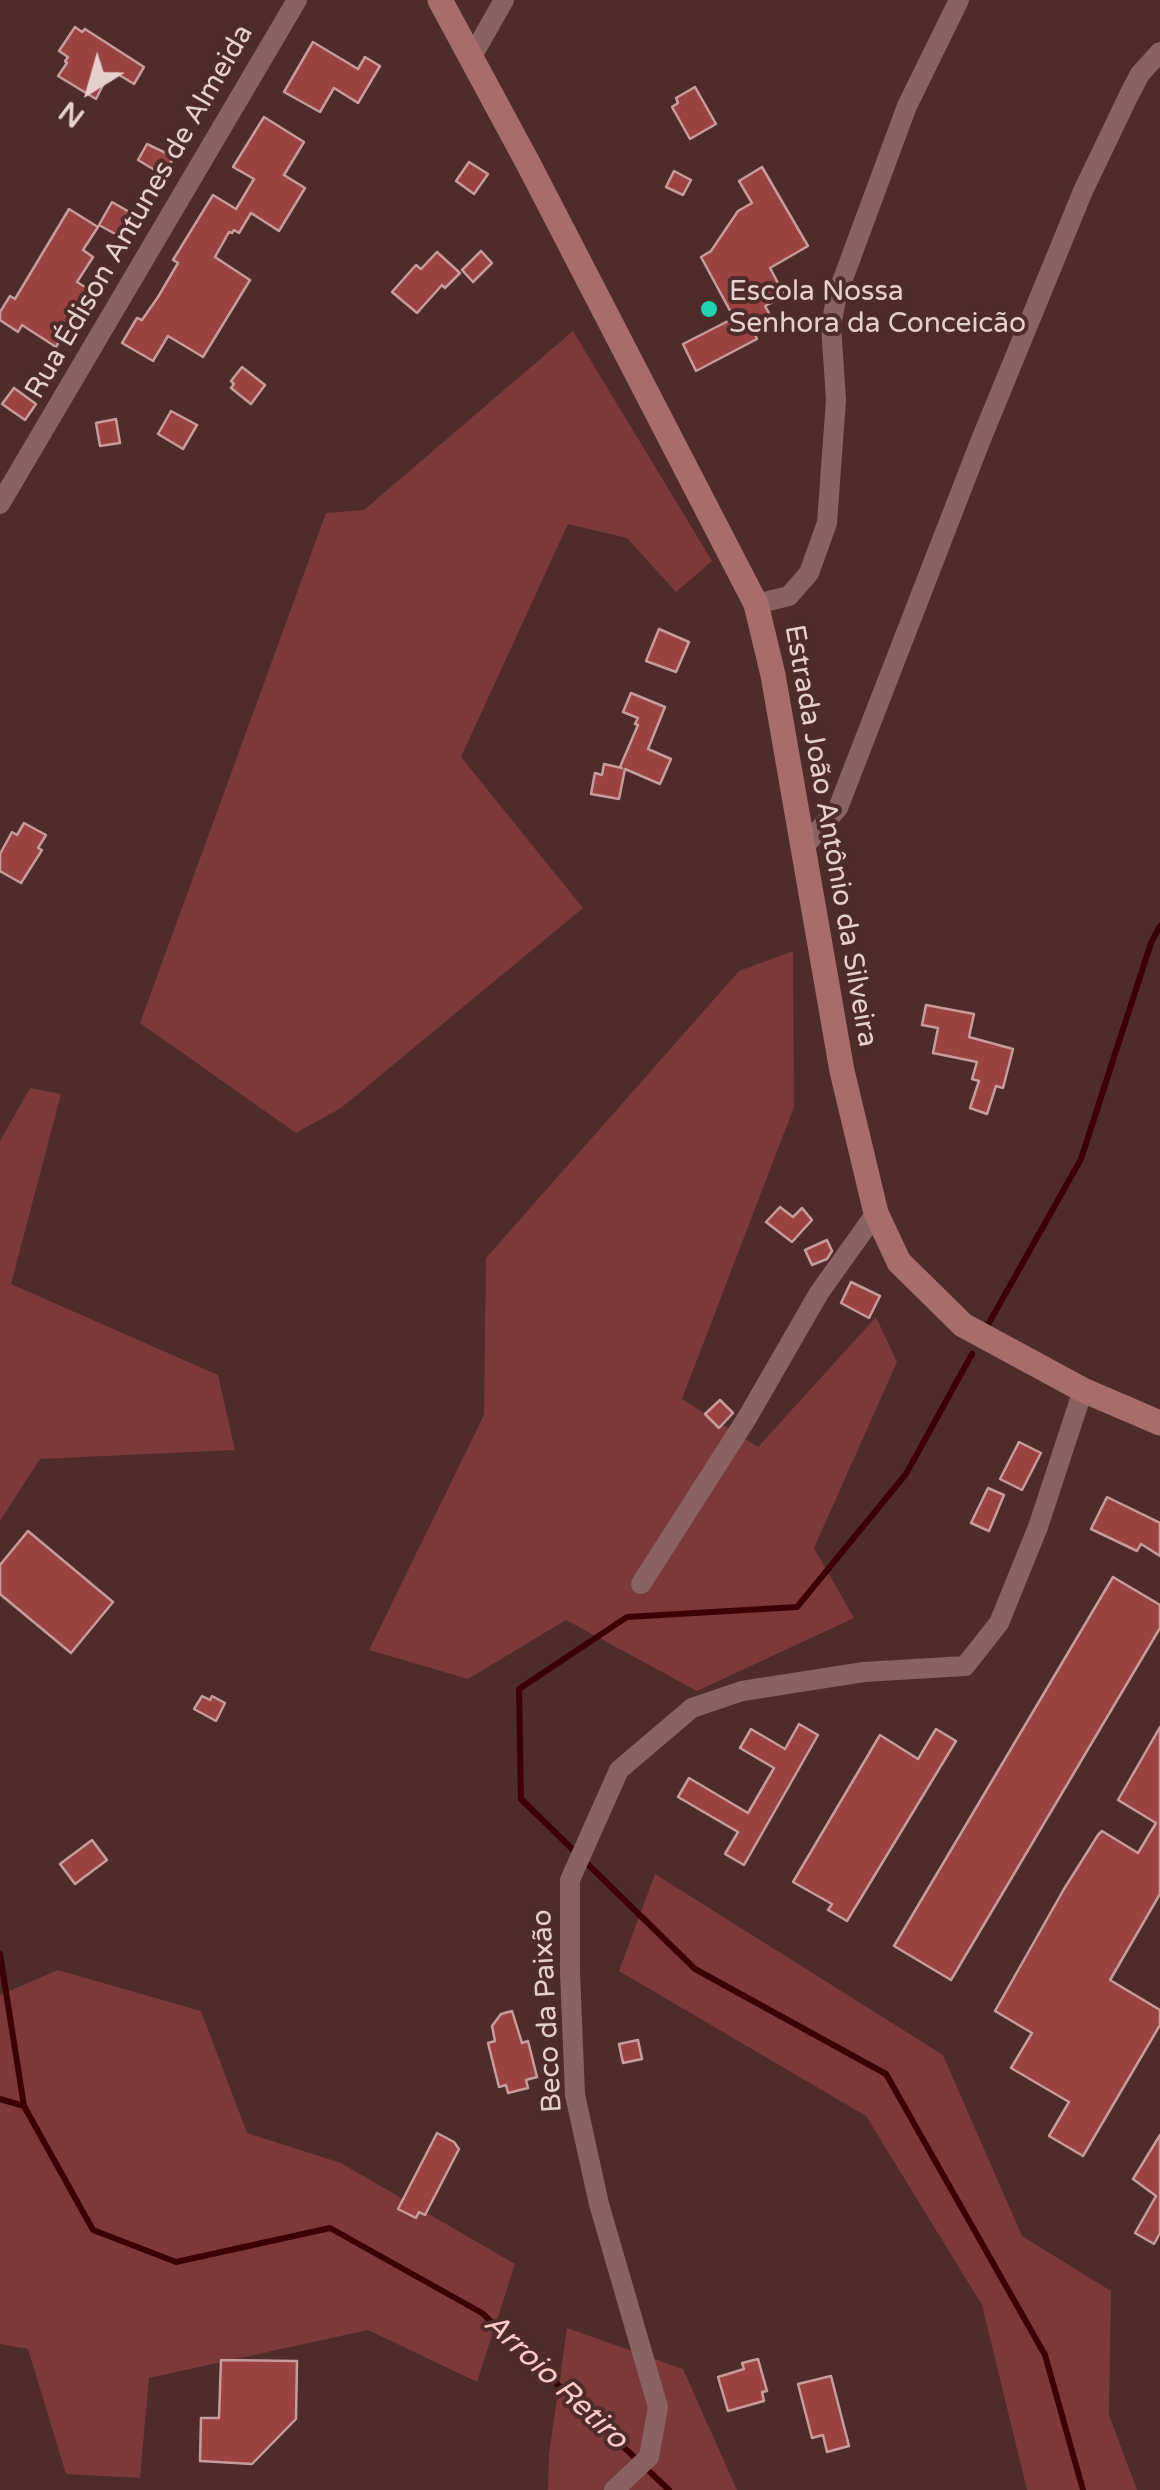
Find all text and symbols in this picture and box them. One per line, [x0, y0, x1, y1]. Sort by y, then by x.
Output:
street label: Rua Édison Antunes de Almeida [19, 19, 261, 405]
north arrow [40, 40, 140, 140]
text: N [53, 94, 91, 134]
place label: Escola Nossa Senhora da Conceicão [729, 276, 1026, 342]
marker: Escola Nossa Senhora da Conceicão [698, 298, 720, 320]
street label: Estrada João Antônio da Silveira [776, 622, 884, 1050]
street label: Beco da Paixão [526, 1908, 570, 2114]
water label: Arroio Retiro [476, 2306, 634, 2458]

